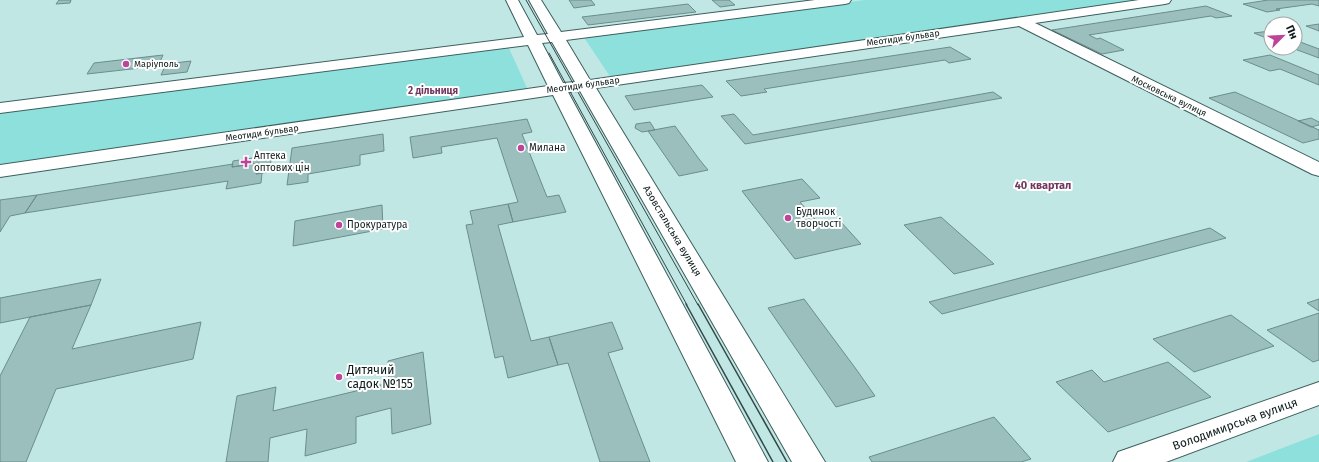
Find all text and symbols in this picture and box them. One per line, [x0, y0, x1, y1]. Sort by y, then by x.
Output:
north arrow [1263, 16, 1303, 56]
text: Пн [1283, 23, 1300, 41]
street label: Меотиди бульвар [866, 28, 940, 48]
marker: Маріуполь [121, 59, 131, 69]
place label: Маріуполь [134, 59, 179, 69]
street label: Московська вулиця [1130, 73, 1208, 119]
street label: Меотиди бульвар [546, 75, 620, 95]
district label: 2 дільниця [408, 85, 458, 97]
street label: Меотиди бульвар [225, 123, 299, 143]
place label: Милана [529, 142, 565, 154]
marker: Милана [516, 143, 526, 153]
place label: Аптека оптових цін [254, 150, 310, 174]
marker: Аптека оптових цін [241, 157, 251, 167]
district label: 40 квартал [1015, 179, 1071, 192]
street label: Азовстальська вулиця [640, 183, 704, 279]
place label: Будинок творчості [796, 206, 842, 230]
marker: Будинок творчості [783, 213, 793, 223]
place label: Прокуратура [347, 219, 407, 231]
marker: Прокуратура [334, 220, 344, 230]
place label: Дитячий садок №155 [346, 363, 413, 391]
marker: Дитячий садок №155 [334, 372, 344, 382]
street label: Володимирська вулиця [1171, 395, 1299, 453]

